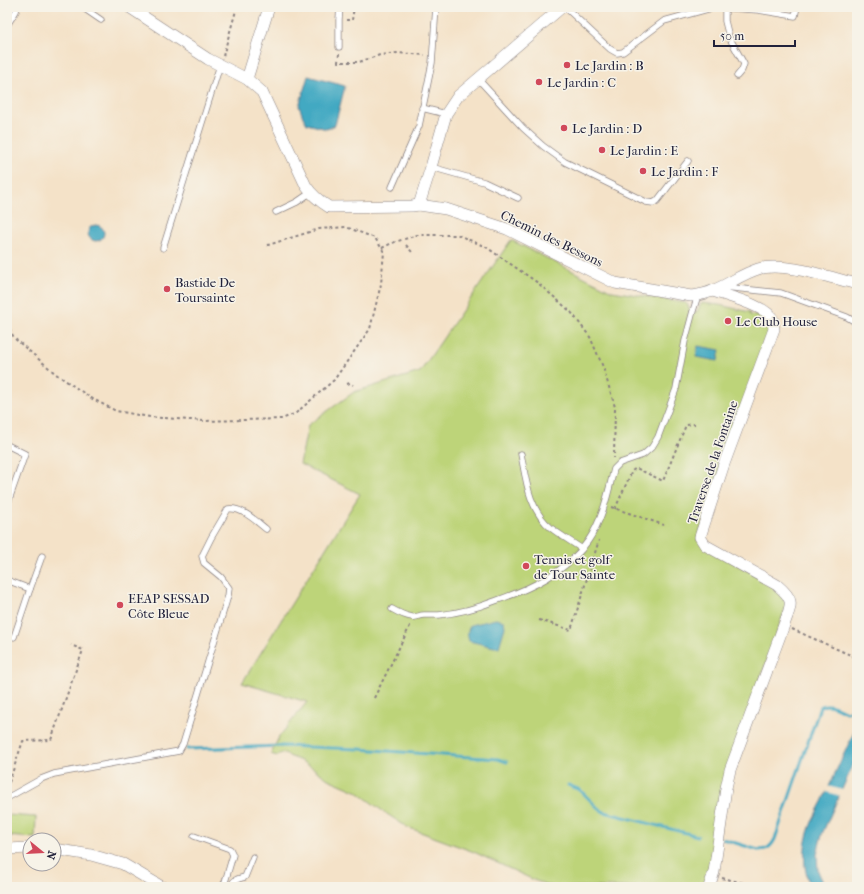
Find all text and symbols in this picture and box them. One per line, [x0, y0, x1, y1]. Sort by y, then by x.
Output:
scale bar [714, 22, 795, 48]
text: 50 m [720, 29, 744, 43]
place label: Le Jardin : B [575, 58, 644, 73]
marker: Le Jardin : B [562, 60, 572, 70]
place label: Le Jardin : C [547, 75, 616, 90]
marker: Le Jardin : C [534, 77, 544, 87]
place label: Le Jardin : D [572, 121, 642, 136]
marker: Le Jardin : D [559, 123, 569, 133]
place label: Le Jardin : E [610, 143, 678, 158]
marker: Le Jardin : E [597, 145, 607, 155]
place label: Le Jardin : F [651, 164, 718, 179]
marker: Le Jardin : F [638, 166, 648, 176]
street label: Chemin des Bessons [498, 207, 606, 270]
place label: Bastide De Toursainte [175, 275, 236, 305]
marker: Bastide De Toursainte [162, 284, 172, 294]
place label: Le Club House [736, 314, 818, 329]
marker: Le Club House [723, 316, 733, 326]
street label: Traverse de la Fontaine [684, 398, 741, 526]
place label: Tennis et golf de Tour Sainte [534, 552, 616, 582]
marker: Tennis et golf de Tour Sainte [521, 561, 531, 571]
place label: EEAP SESSAD Côte Bleue [128, 591, 209, 621]
marker: EEAP SESSAD Côte Bleue [115, 600, 125, 610]
north arrow [22, 832, 62, 872]
text: N [43, 849, 59, 862]

